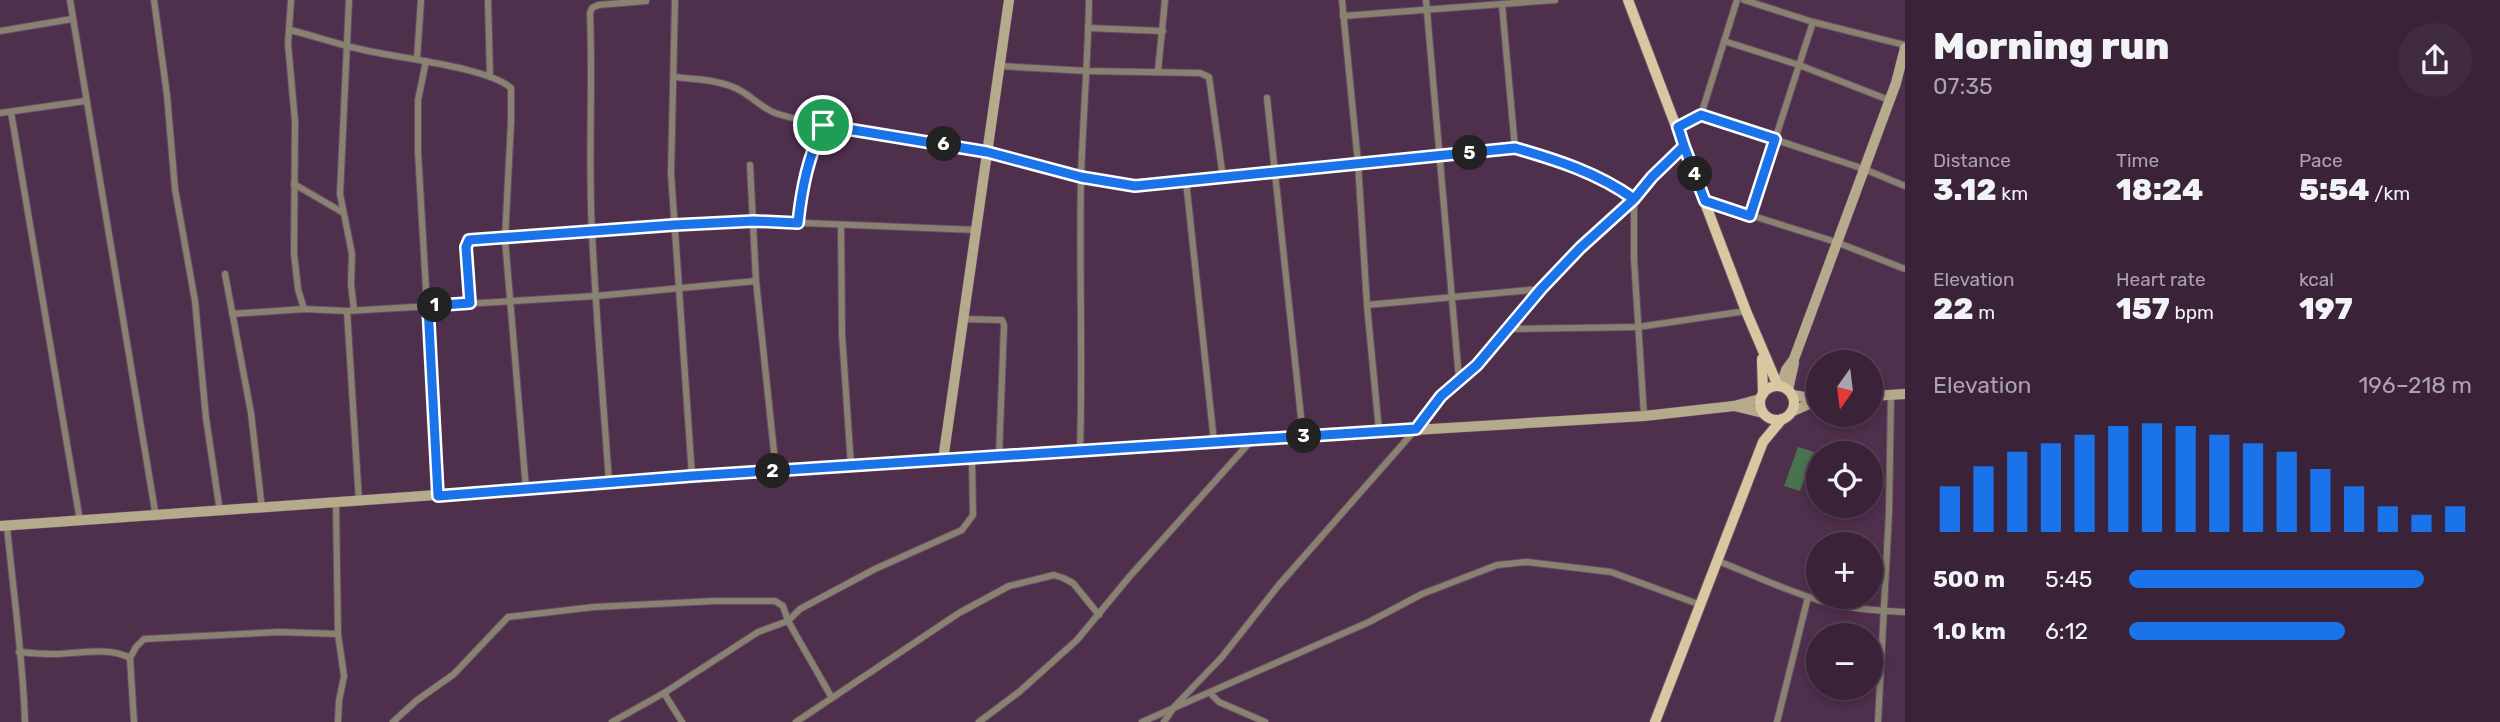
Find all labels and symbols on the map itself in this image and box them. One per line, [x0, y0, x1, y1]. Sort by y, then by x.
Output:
pin [793, 95, 853, 155]
pin: 6 [926, 127, 962, 162]
pin: 5 [1452, 136, 1488, 170]
pin: 4 [1678, 156, 1712, 192]
pin: 1 [418, 288, 452, 322]
north arrow [1806, 350, 1883, 427]
pin: 3 [1286, 418, 1322, 453]
pin: 2 [756, 454, 790, 489]

